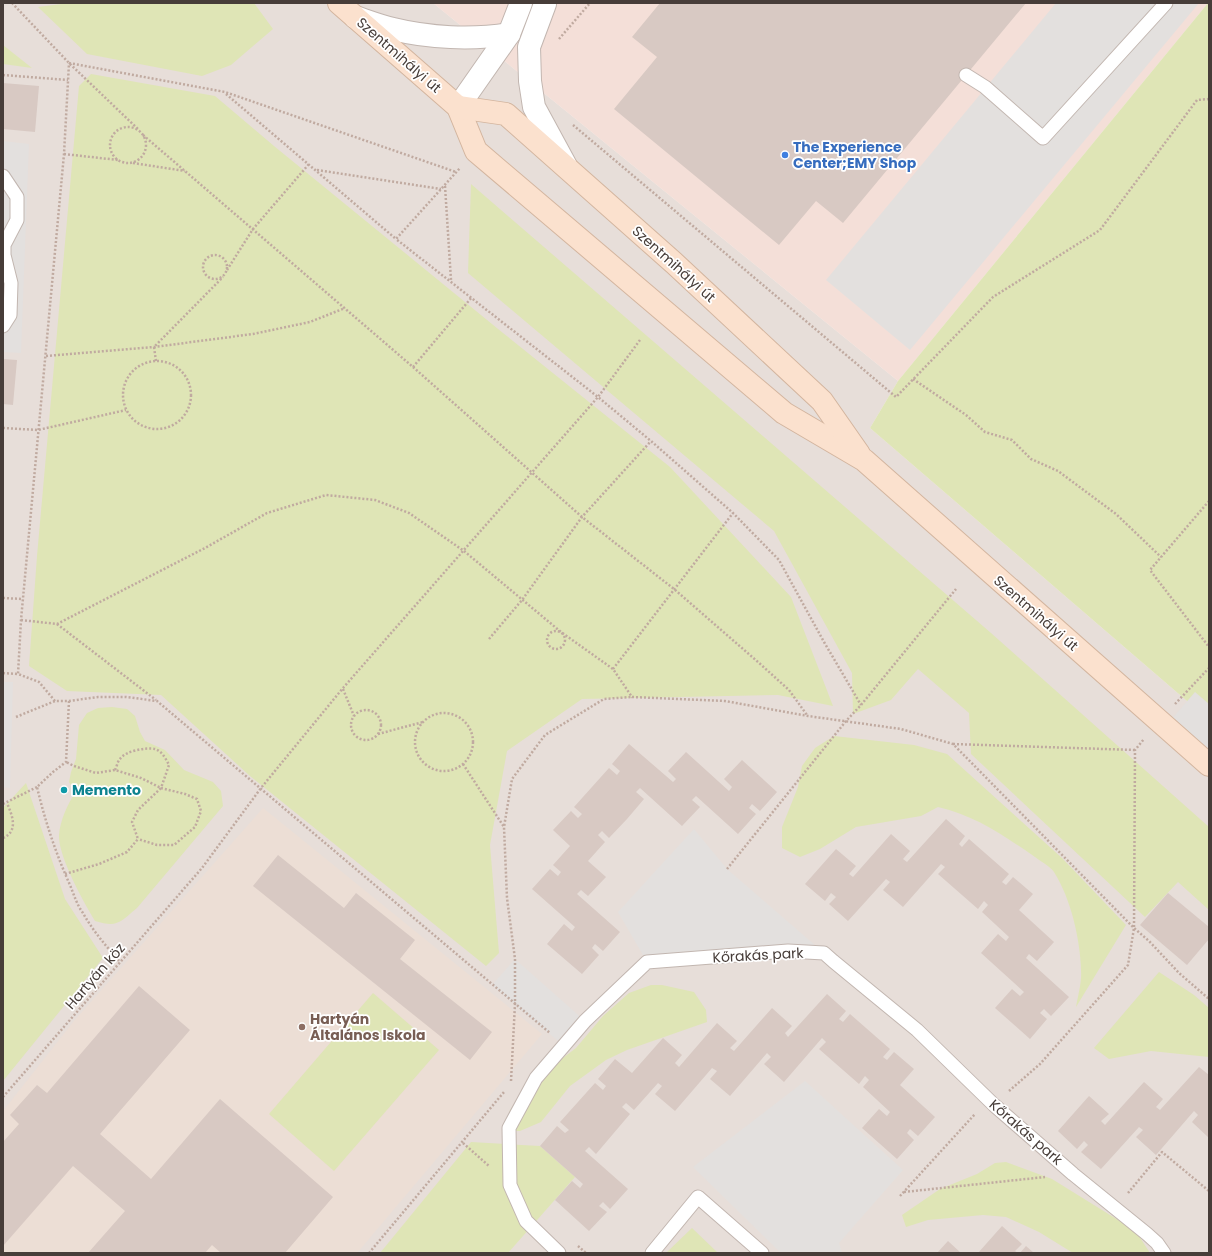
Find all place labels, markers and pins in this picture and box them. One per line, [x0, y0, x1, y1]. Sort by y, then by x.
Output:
place label: The Experience Center;EMY Shop [793, 137, 917, 173]
marker: The Experience Center;EMY Shop [780, 150, 790, 160]
place label: Memento [72, 780, 141, 800]
marker: Memento [59, 785, 69, 795]
place label: Hartyán Általános Iskola [310, 1009, 426, 1045]
marker: Hartyán Általános Iskola [297, 1022, 307, 1032]

